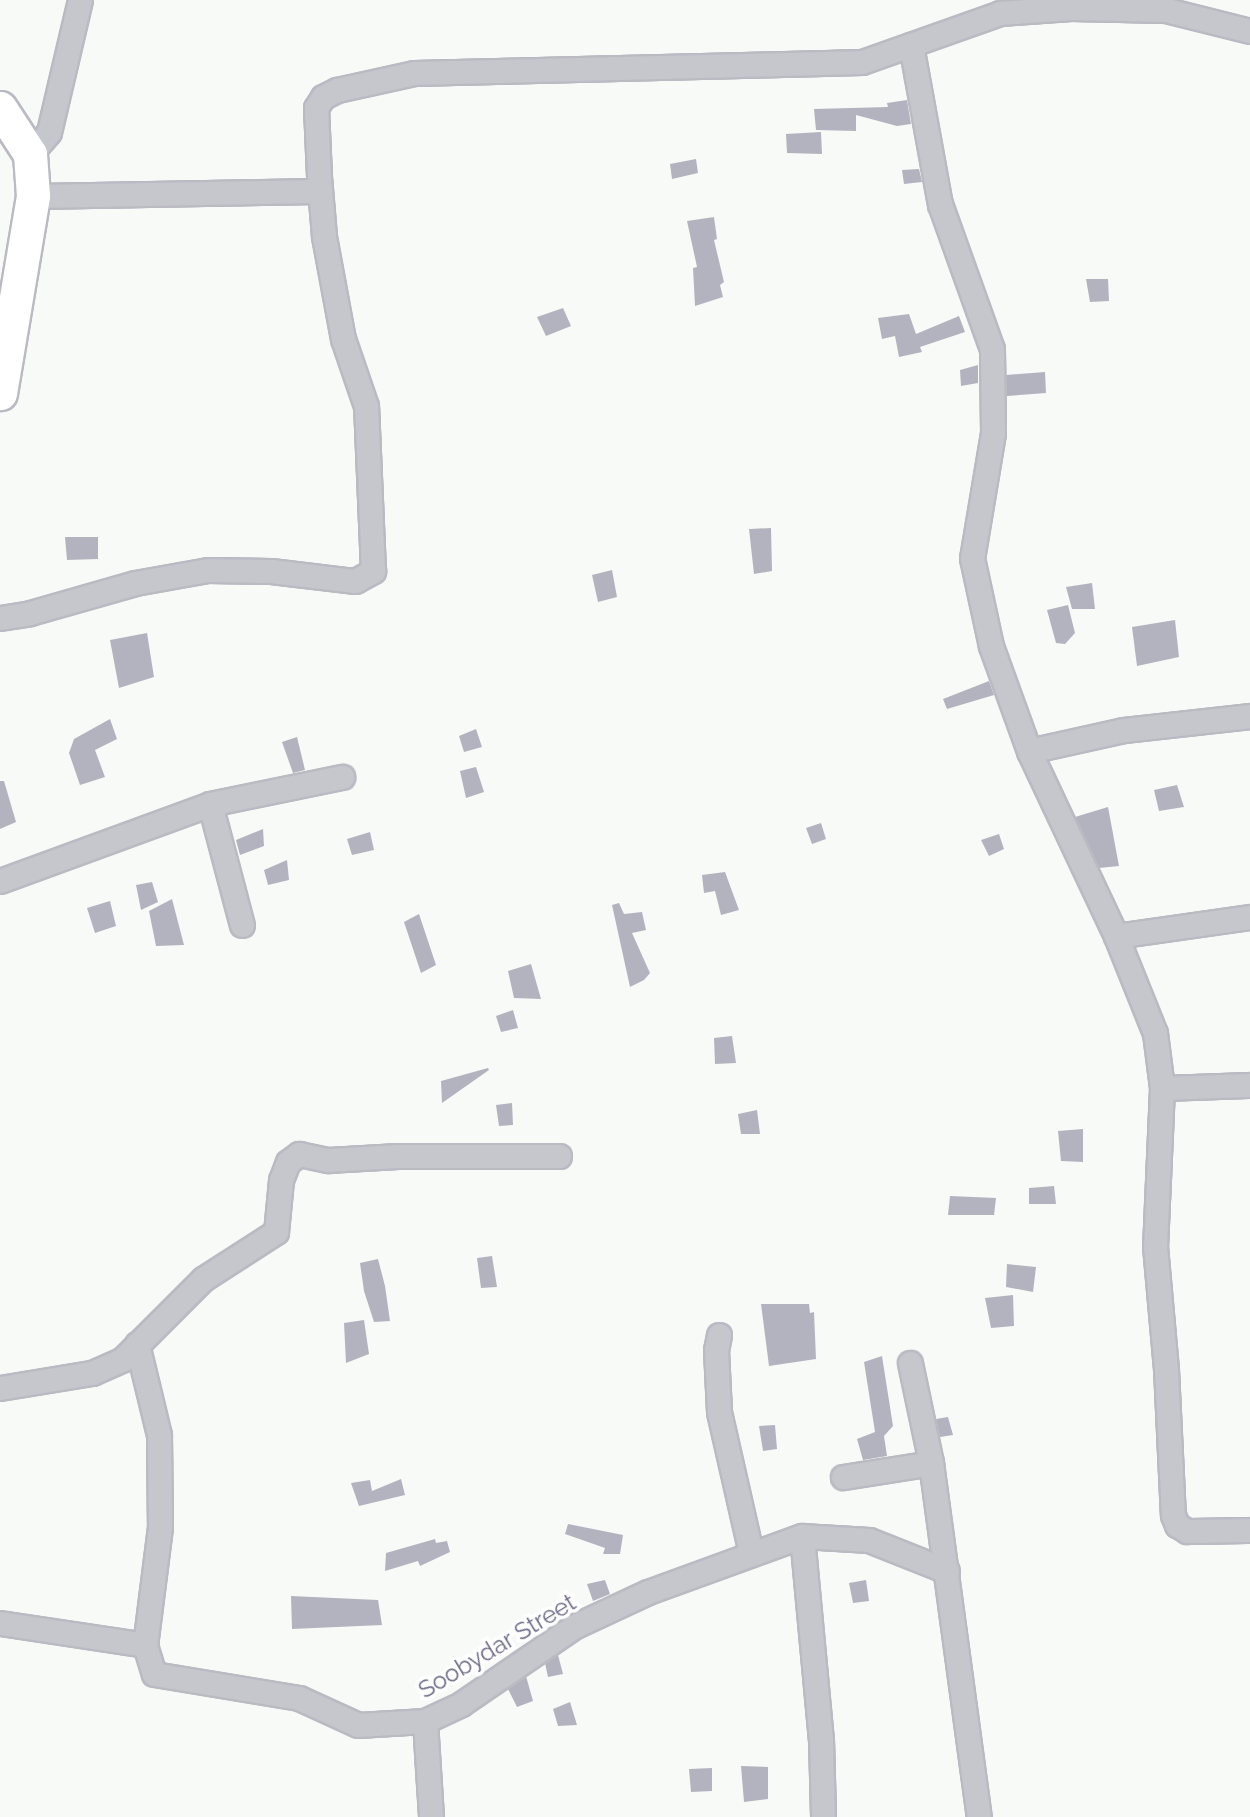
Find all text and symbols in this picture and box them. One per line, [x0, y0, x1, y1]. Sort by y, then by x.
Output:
street label: Soobydar Street [413, 1588, 581, 1704]

